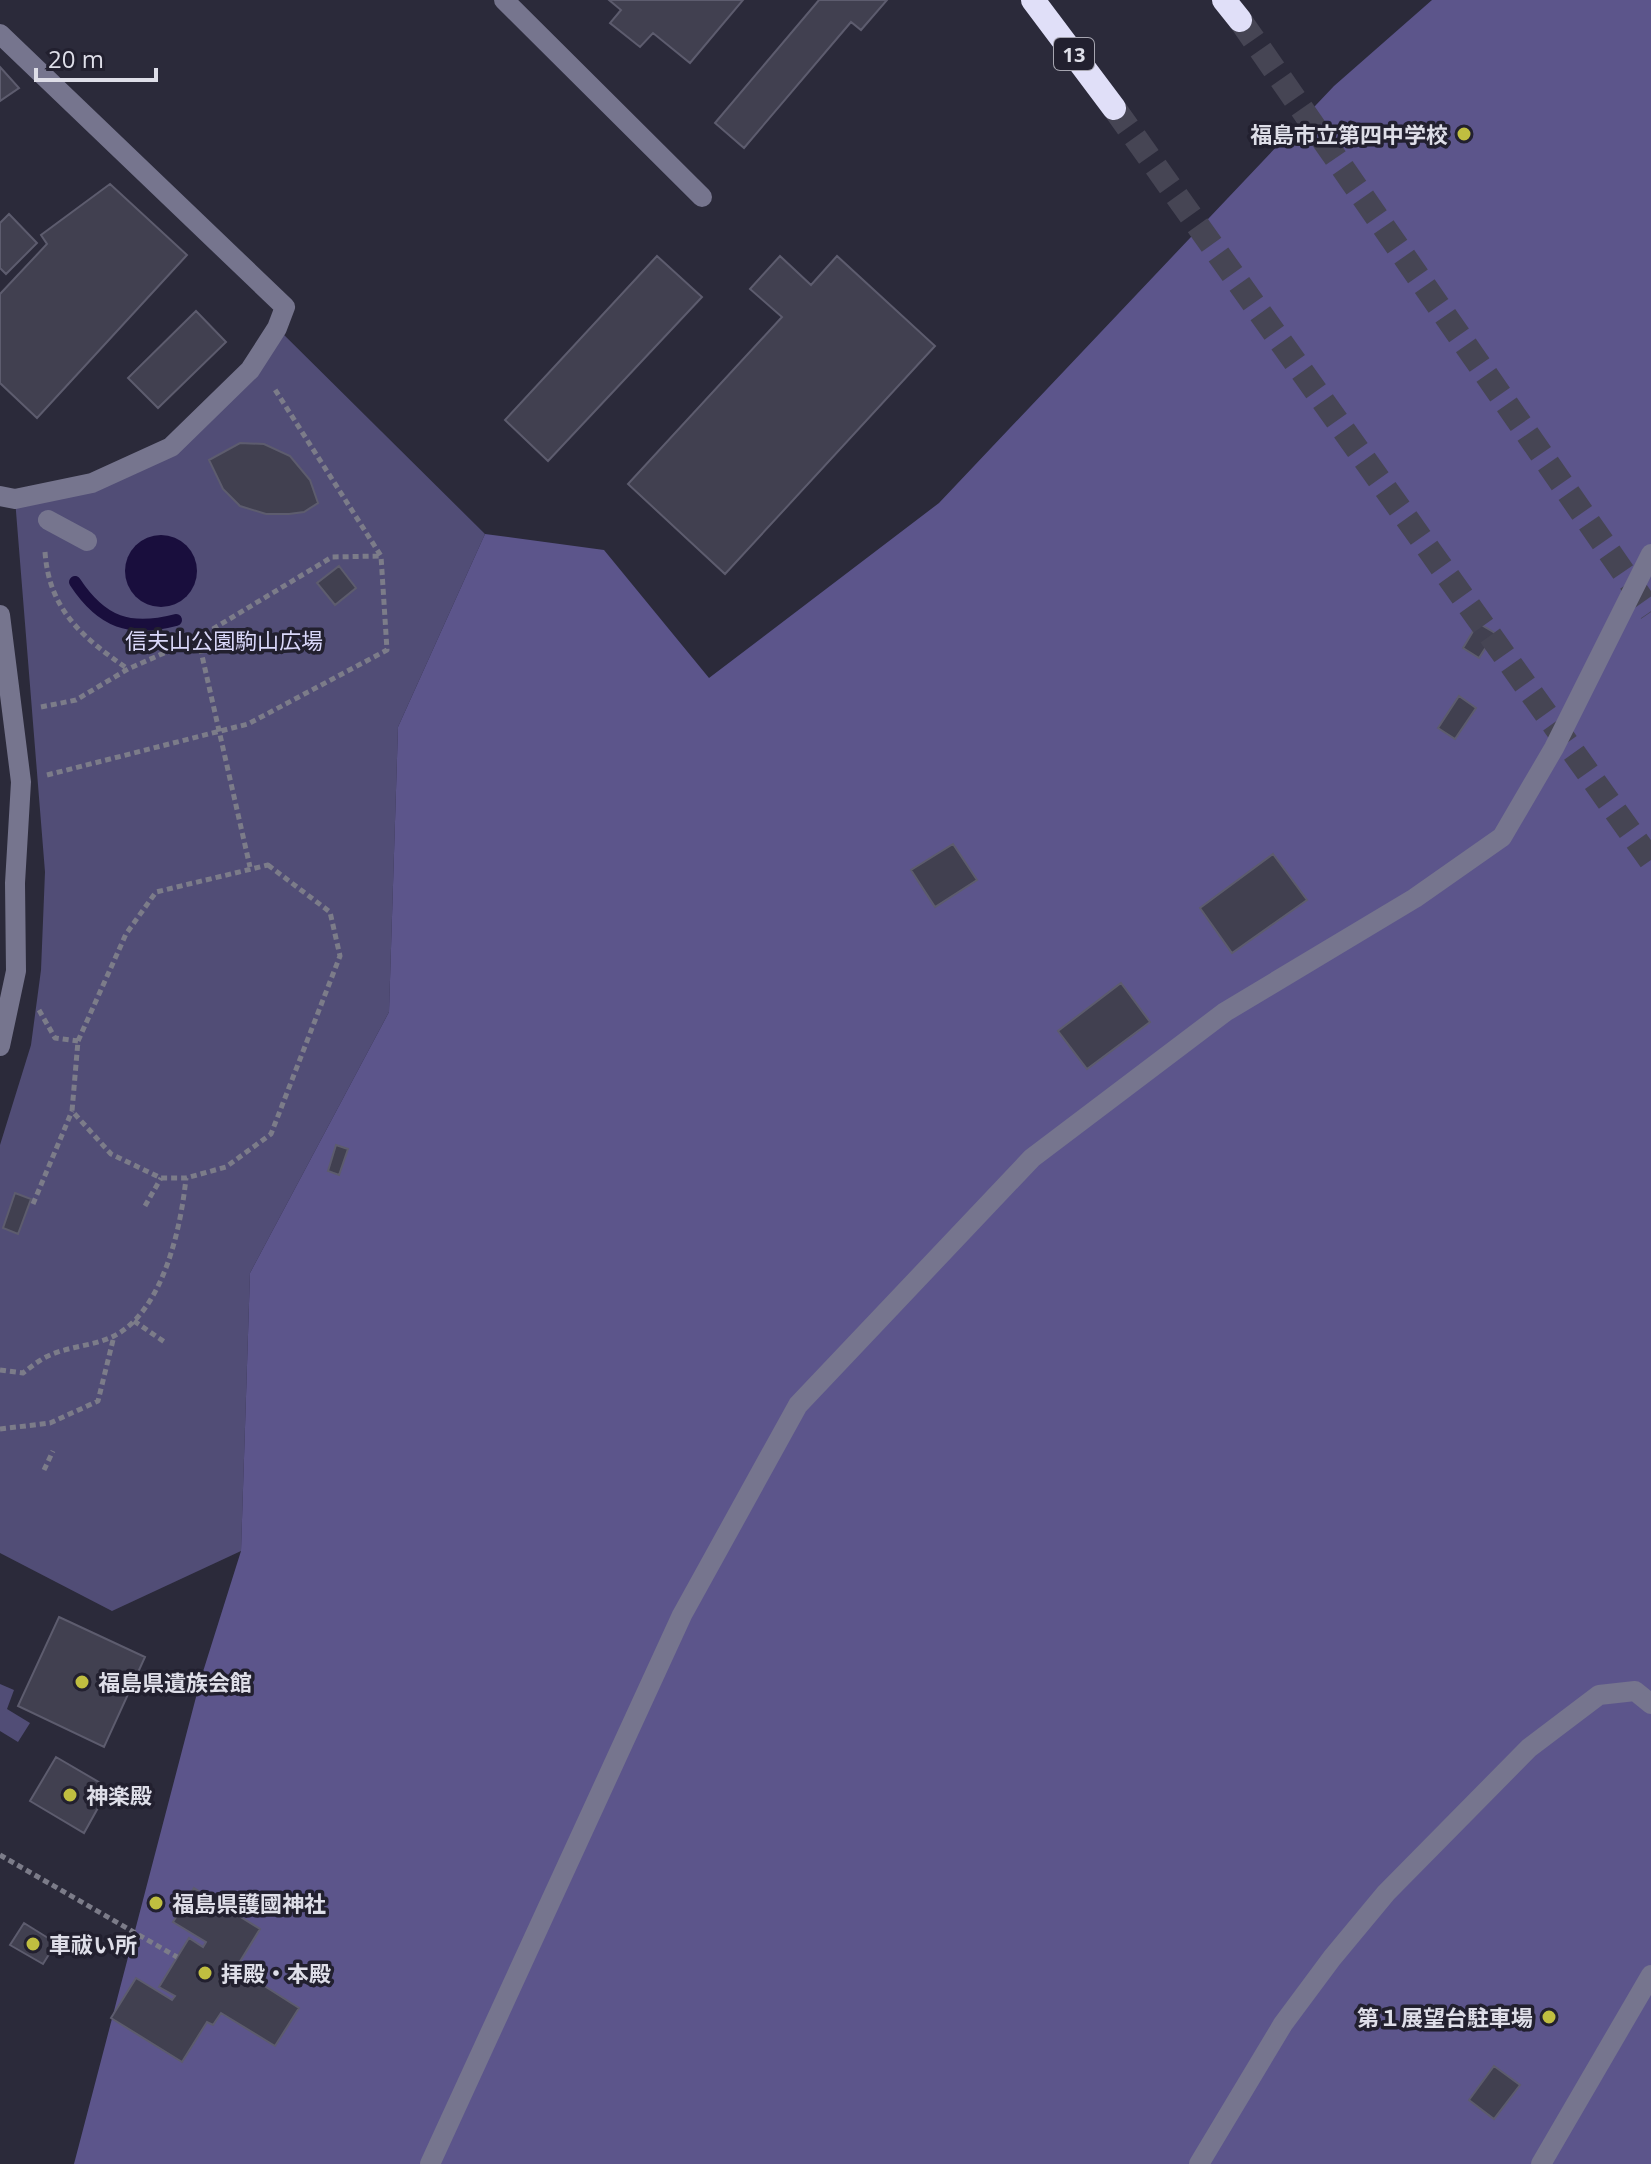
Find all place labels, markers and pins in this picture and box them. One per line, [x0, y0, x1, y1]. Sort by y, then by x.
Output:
place label: 福島市立第四中学校 [1250, 119, 1448, 149]
marker: 福島市立第四中学校 [1455, 125, 1473, 143]
place label: 福島県遺族会館 [98, 1667, 252, 1697]
marker: 福島県遺族会館 [73, 1673, 91, 1691]
place label: 神楽殿 [86, 1780, 152, 1810]
marker: 神楽殿 [61, 1786, 79, 1804]
place label: 福島県護國神社 [172, 1888, 326, 1918]
marker: 福島県護國神社 [147, 1894, 165, 1912]
place label: 車祓い所 [49, 1929, 137, 1959]
marker: 車祓い所 [24, 1935, 42, 1953]
place label: 拝殿・本殿 [221, 1958, 331, 1988]
marker: 拝殿・本殿 [196, 1964, 214, 1982]
place label: 第１展望台駐車場 [1357, 2002, 1533, 2032]
marker: 第１展望台駐車場 [1540, 2008, 1558, 2026]

